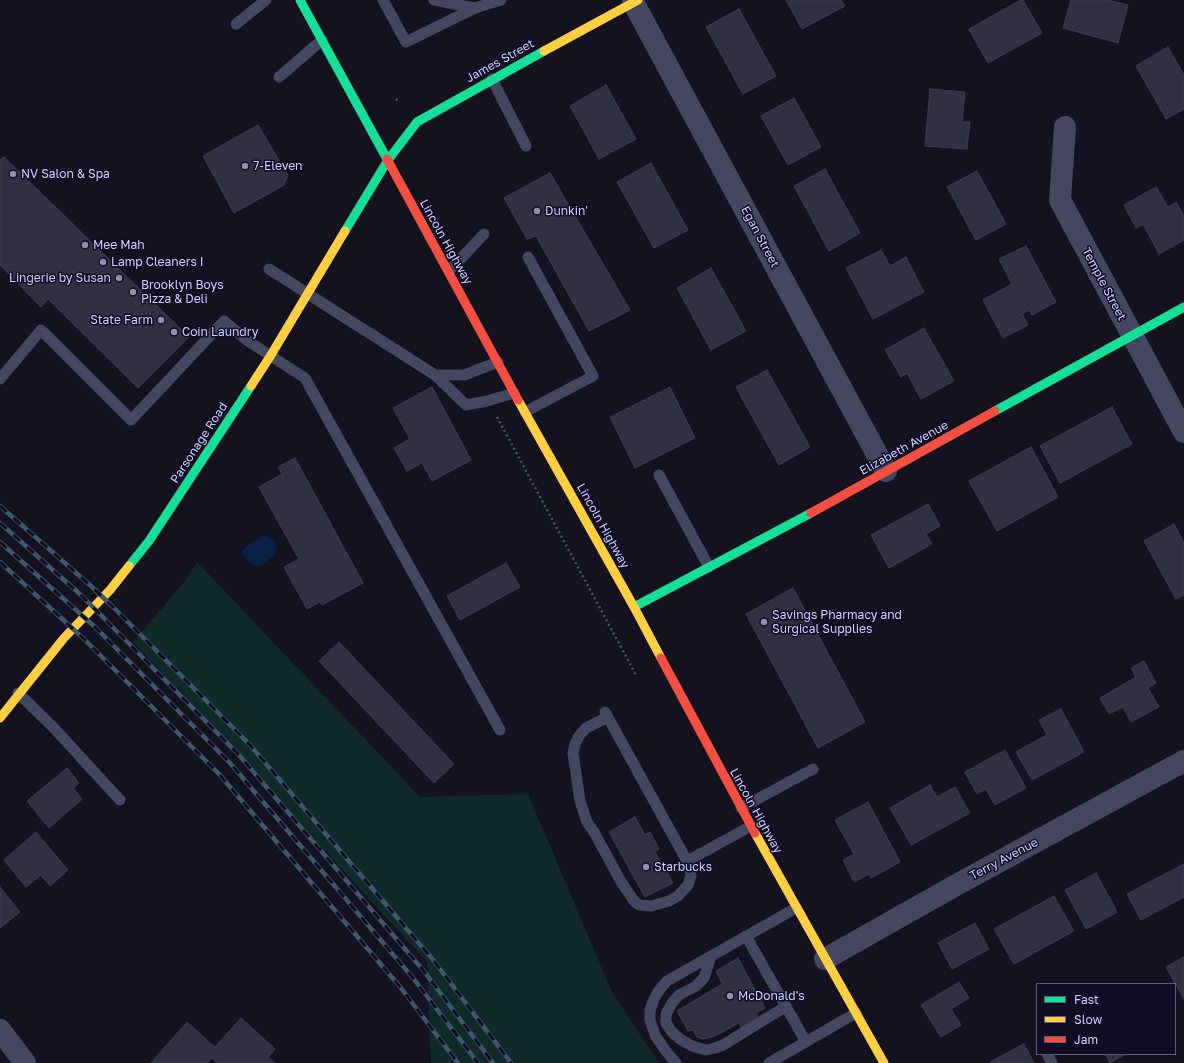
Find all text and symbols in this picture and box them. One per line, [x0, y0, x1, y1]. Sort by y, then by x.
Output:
street label: James Street [463, 36, 537, 86]
place label: 7-Eleven [253, 159, 302, 173]
marker: 7-Eleven [240, 161, 250, 171]
place label: NV Salon & Spa [21, 167, 110, 181]
marker: NV Salon & Spa [8, 169, 18, 179]
street label: Lincoln Highway [417, 197, 475, 287]
place label: Dunkin' [545, 204, 588, 218]
street label: Egan Street [738, 204, 782, 270]
marker: Dunkin' [532, 206, 542, 216]
place label: Mee Mah [93, 238, 145, 252]
marker: Mee Mah [80, 240, 90, 250]
street label: Temple Street [1079, 245, 1129, 323]
place label: Lamp Cleaners I [111, 255, 204, 269]
marker: Lamp Cleaners I [98, 257, 108, 267]
place label: Lingerie by Susan [9, 271, 111, 285]
marker: Lingerie by Susan [114, 273, 124, 283]
place label: Brooklyn Boys Pizza & Deli [141, 278, 224, 306]
marker: Brooklyn Boys Pizza & Deli [128, 287, 138, 297]
place label: State Farm [90, 313, 153, 327]
marker: State Farm [156, 315, 166, 325]
place label: Coin Laundry [182, 325, 258, 339]
marker: Coin Laundry [169, 327, 179, 337]
street label: Parsonage Road [167, 400, 231, 486]
street label: Elizabeth Avenue [857, 418, 951, 478]
street label: Lincoln Highway [574, 481, 632, 571]
place label: Savings Pharmacy and Surgical Supplies [772, 608, 902, 636]
marker: Savings Pharmacy and Surgical Supplies [759, 617, 769, 627]
street label: Lincoln Highway [727, 766, 785, 856]
street label: Terry Avenue [967, 835, 1041, 883]
place label: Starbucks [654, 860, 712, 874]
marker: Starbucks [641, 862, 651, 872]
legend [1036, 983, 1176, 1055]
place label: McDonald's [738, 989, 805, 1003]
marker: McDonald's [725, 991, 735, 1001]
text: Fast [1074, 992, 1099, 1007]
text: Slow [1074, 1012, 1102, 1027]
text: Jam [1074, 1032, 1098, 1047]

